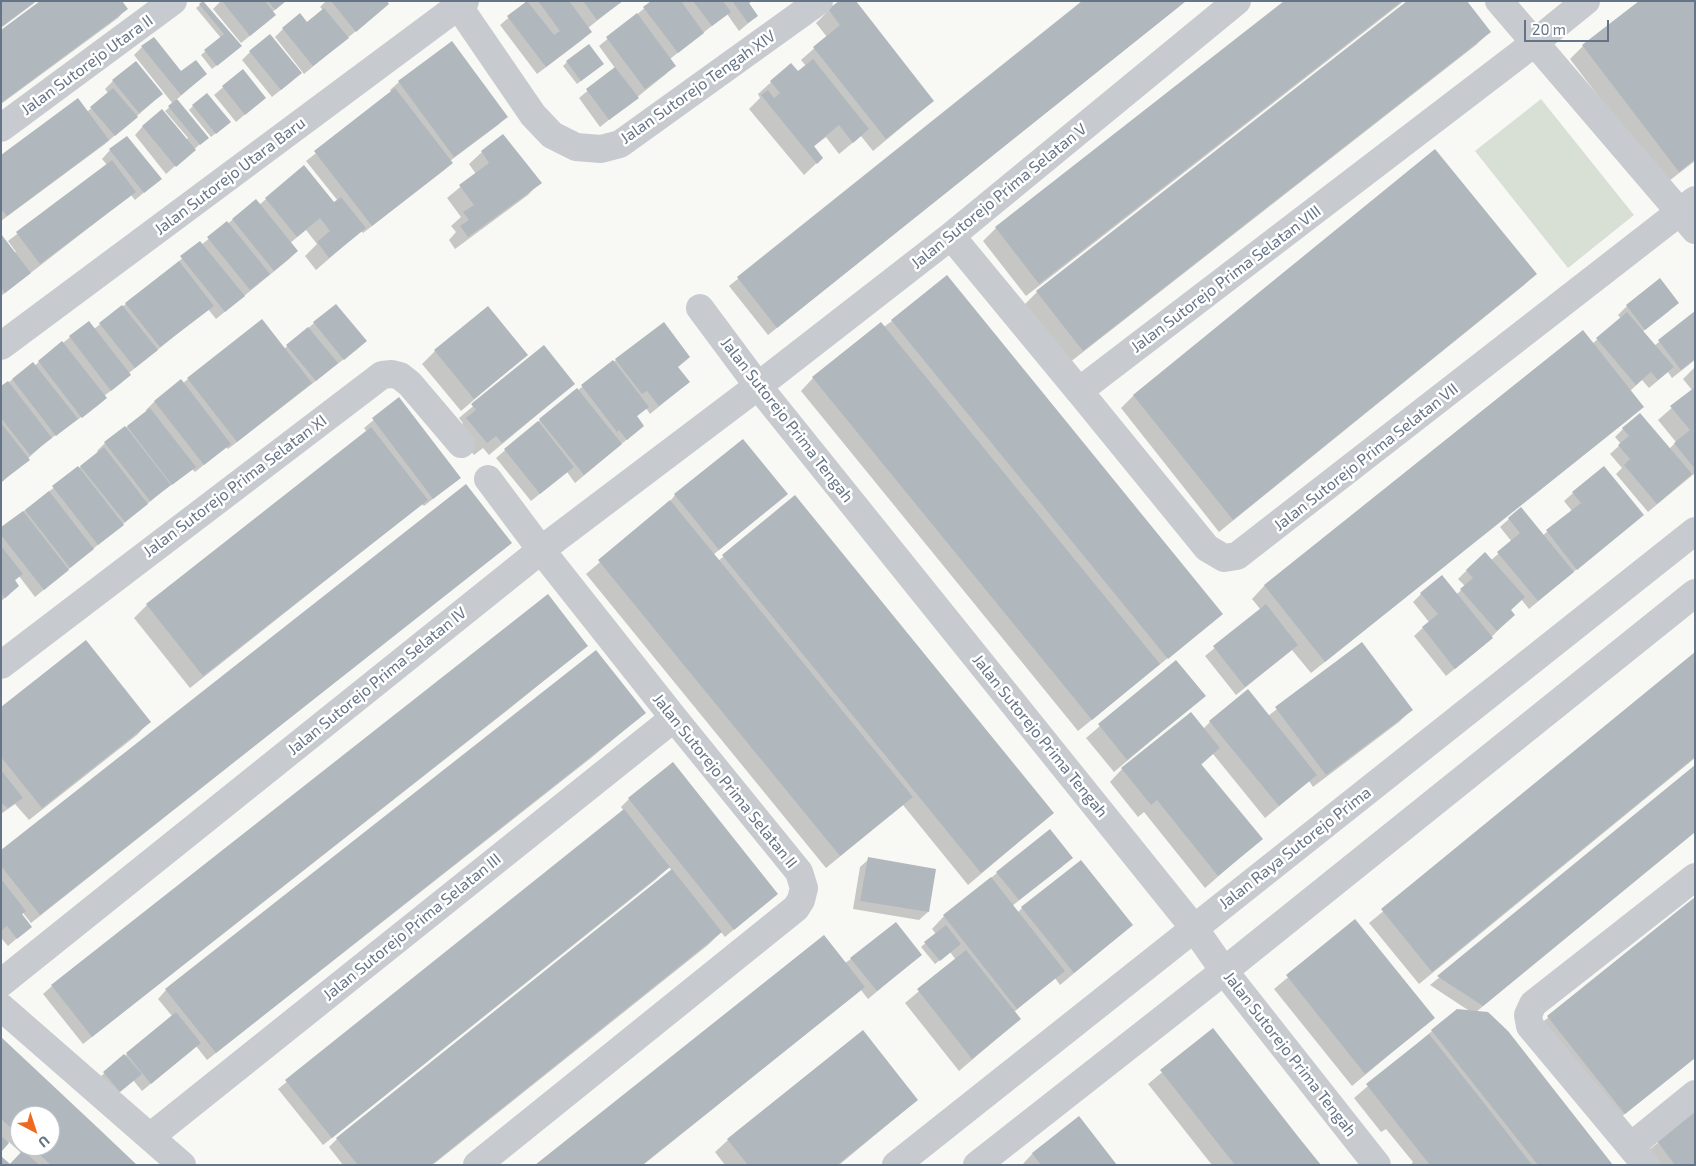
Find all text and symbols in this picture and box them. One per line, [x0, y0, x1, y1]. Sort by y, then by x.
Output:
scale bar [1526, 10, 1611, 42]
street label: Jalan Sutorejo Utara II [17, 11, 157, 119]
text: 20 m [1532, 20, 1566, 38]
street label: Jalan Sutorejo Tengah XIV [617, 26, 779, 148]
street label: Jalan Sutorejo Utara Baru [151, 113, 309, 239]
street label: Jalan Sutorejo Prima Selatan V [907, 119, 1091, 273]
street label: Jalan Sutorejo Prima Selatan VIII [1127, 201, 1325, 357]
street label: Jalan Sutorejo Prima Tengah [717, 334, 857, 506]
street label: Jalan Sutorejo Prima Selatan VII [1270, 379, 1462, 535]
street label: Jalan Sutorejo Prima Selatan XI [140, 411, 330, 561]
street label: Jalan Sutorejo Prima Selatan IV [284, 603, 470, 759]
street label: Jalan Sutorejo Prima Tengah [968, 651, 1112, 821]
street label: Jalan Sutorejo Prima Selatan II [649, 690, 801, 872]
street label: Jalan Raya Sutorejo Prima [1215, 783, 1375, 913]
street label: Jalan Sutorejo Prima Selatan III [319, 849, 505, 1005]
street label: Jalan Sutorejo Prima Tengah [1220, 968, 1360, 1140]
north arrow [10, 1106, 60, 1156]
text: U [35, 1133, 53, 1152]

